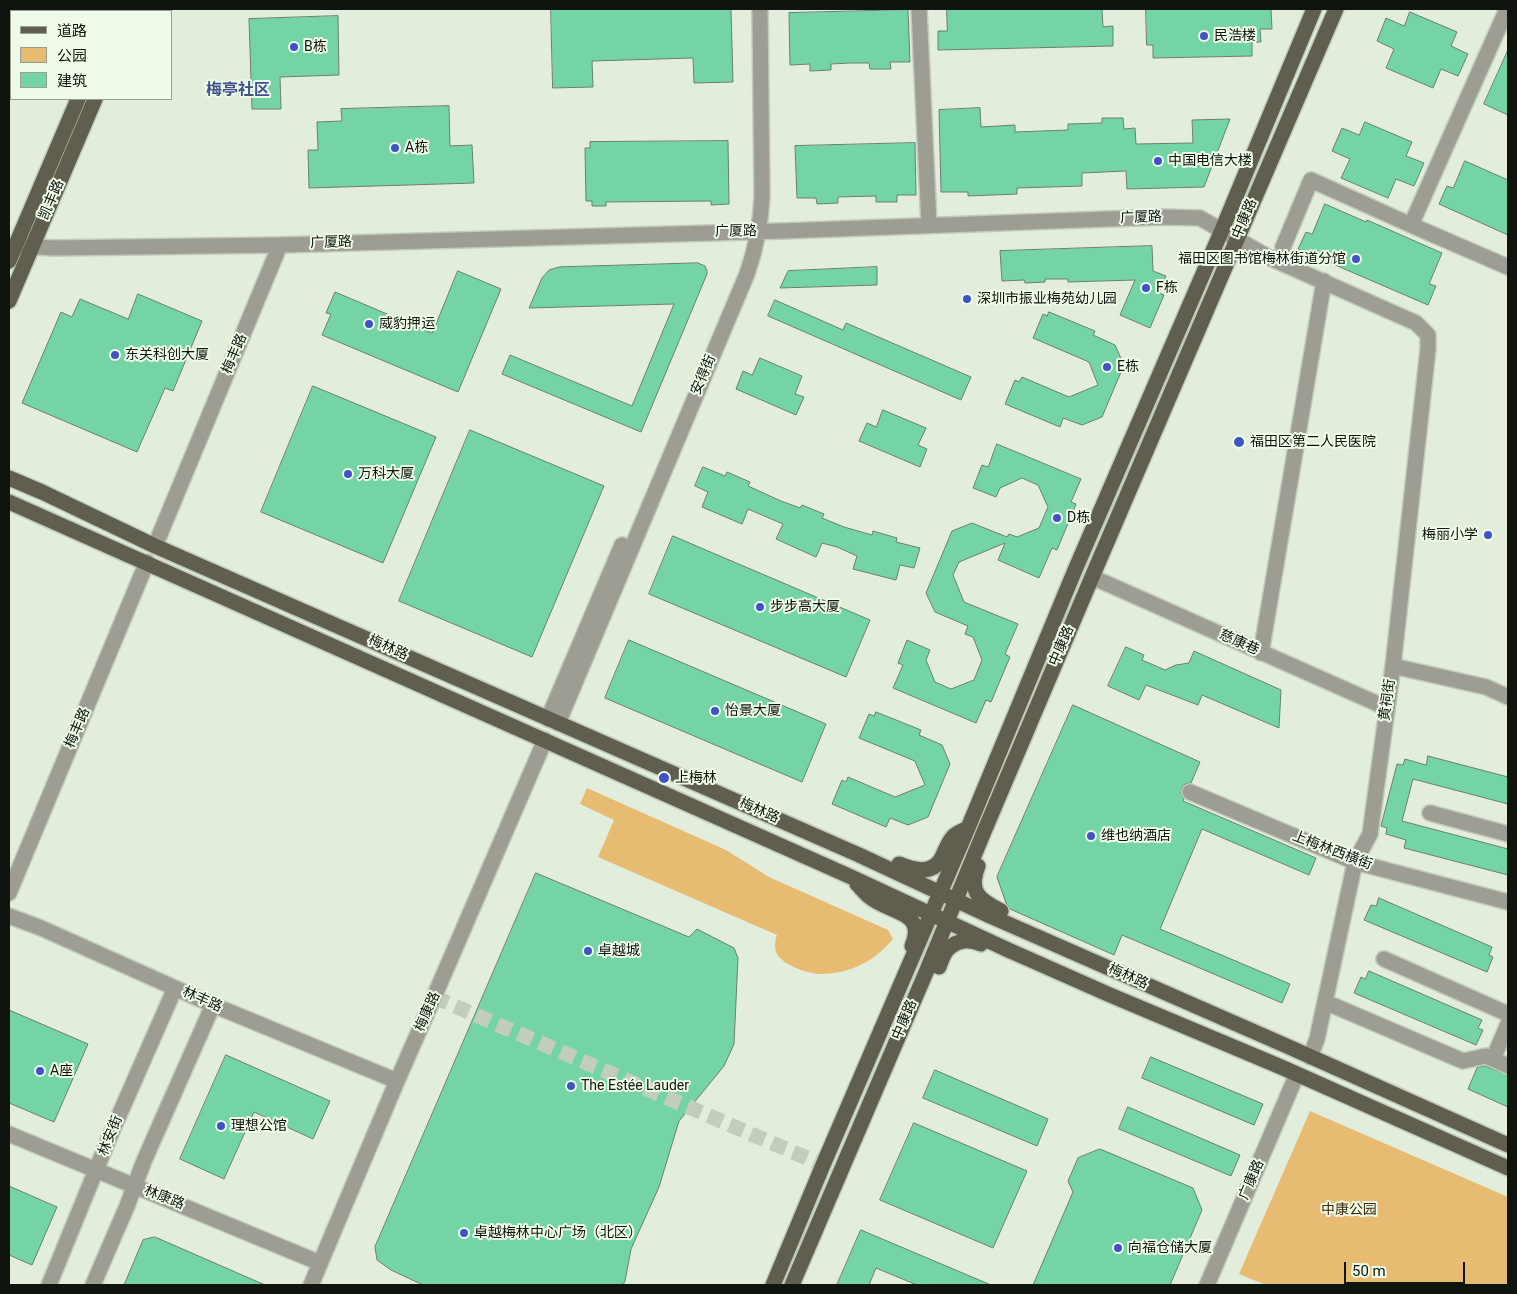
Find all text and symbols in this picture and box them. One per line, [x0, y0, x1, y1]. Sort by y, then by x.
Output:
legend [10, 10, 172, 100]
text: 道路 [57, 22, 87, 40]
place label: 民浩楼 [1214, 28, 1256, 44]
marker: 民浩楼 [1198, 30, 1210, 42]
place label: B栋 [304, 39, 327, 55]
marker: B栋 [288, 41, 300, 53]
text: 公园 [57, 47, 87, 65]
text: 建筑 [57, 72, 87, 90]
district label: 梅亭社区 [206, 81, 270, 101]
place label: A栋 [405, 140, 428, 156]
marker: A栋 [389, 142, 401, 154]
place label: 中国电信大楼 [1168, 153, 1252, 169]
marker: 中国电信大楼 [1152, 155, 1164, 167]
street label: 凯丰路 [36, 177, 68, 223]
street label: 中康路 [1229, 196, 1261, 242]
street label: 广厦路 [1120, 209, 1162, 227]
street label: 广厦路 [715, 223, 757, 241]
street label: 广厦路 [310, 234, 352, 252]
place label: 福田区图书馆梅林街道分馆 [1178, 251, 1346, 267]
marker: 福田区图书馆梅林街道分馆 [1350, 253, 1362, 265]
place label: F栋 [1156, 280, 1178, 296]
marker: F栋 [1140, 282, 1152, 294]
place label: 深圳市振业梅苑幼儿园 [977, 291, 1117, 307]
marker: 深圳市振业梅苑幼儿园 [961, 293, 973, 305]
place label: 威豹押运 [379, 316, 435, 332]
marker: 威豹押运 [363, 318, 375, 330]
street label: 梅丰路 [219, 331, 251, 377]
place label: 东关科创大厦 [125, 347, 209, 363]
marker: 东关科创大厦 [109, 349, 121, 361]
street label: 安得街 [688, 352, 720, 398]
place label: E栋 [1117, 359, 1139, 375]
marker: E栋 [1101, 361, 1113, 373]
place label: 福田区第二人民医院 [1250, 434, 1376, 450]
marker: 福田区第二人民医院 [1232, 435, 1246, 449]
place label: 万科大厦 [358, 466, 414, 482]
marker: 万科大厦 [342, 468, 354, 480]
place label: D栋 [1067, 510, 1090, 526]
marker: D栋 [1051, 512, 1063, 524]
place label: 梅丽小学 [1422, 527, 1478, 543]
marker: 梅丽小学 [1482, 529, 1494, 541]
place label: 步步高大厦 [770, 599, 840, 615]
marker: 步步高大厦 [754, 601, 766, 613]
street label: 中康路 [1046, 623, 1078, 669]
street label: 慈康巷 [1216, 627, 1262, 659]
street label: 梅林路 [365, 632, 411, 664]
street label: 黄祠街 [1377, 678, 1399, 722]
place label: 怡景大厦 [725, 703, 781, 719]
street label: 梅丰路 [62, 705, 94, 751]
marker: 怡景大厦 [709, 705, 721, 717]
place label: 上梅林 [675, 770, 717, 786]
marker: 上梅林 [657, 771, 671, 785]
street label: 梅林路 [736, 795, 782, 827]
place label: 维也纳酒店 [1101, 828, 1171, 844]
street label: 上梅林西横街 [1290, 828, 1374, 874]
marker: 维也纳酒店 [1085, 830, 1097, 842]
place label: 卓越城 [598, 943, 640, 959]
marker: 卓越城 [582, 945, 594, 957]
street label: 梅林路 [1105, 961, 1151, 993]
street label: 林丰路 [179, 984, 225, 1016]
street label: 梅康路 [412, 989, 444, 1035]
street label: 中康路 [889, 997, 921, 1043]
place label: A座 [50, 1063, 73, 1079]
marker: A座 [34, 1065, 46, 1077]
place label: The Estée Lauder [581, 1078, 689, 1094]
marker: The Estée Lauder [565, 1080, 577, 1092]
street label: 林安街 [95, 1113, 127, 1159]
place label: 理想公馆 [231, 1118, 287, 1134]
marker: 理想公馆 [215, 1120, 227, 1132]
street label: 广康路 [1236, 1157, 1268, 1203]
street label: 林康路 [141, 1182, 187, 1214]
park label: 中康公园 [1321, 1202, 1377, 1218]
place label: 卓越梅林中心广场（北区） [474, 1225, 642, 1241]
marker: 卓越梅林中心广场（北区） [458, 1227, 470, 1239]
place label: 向福仓储大厦 [1128, 1240, 1212, 1256]
marker: 向福仓储大厦 [1112, 1242, 1124, 1254]
scale bar [1347, 1252, 1468, 1284]
text: 50 m [1352, 1262, 1386, 1280]

